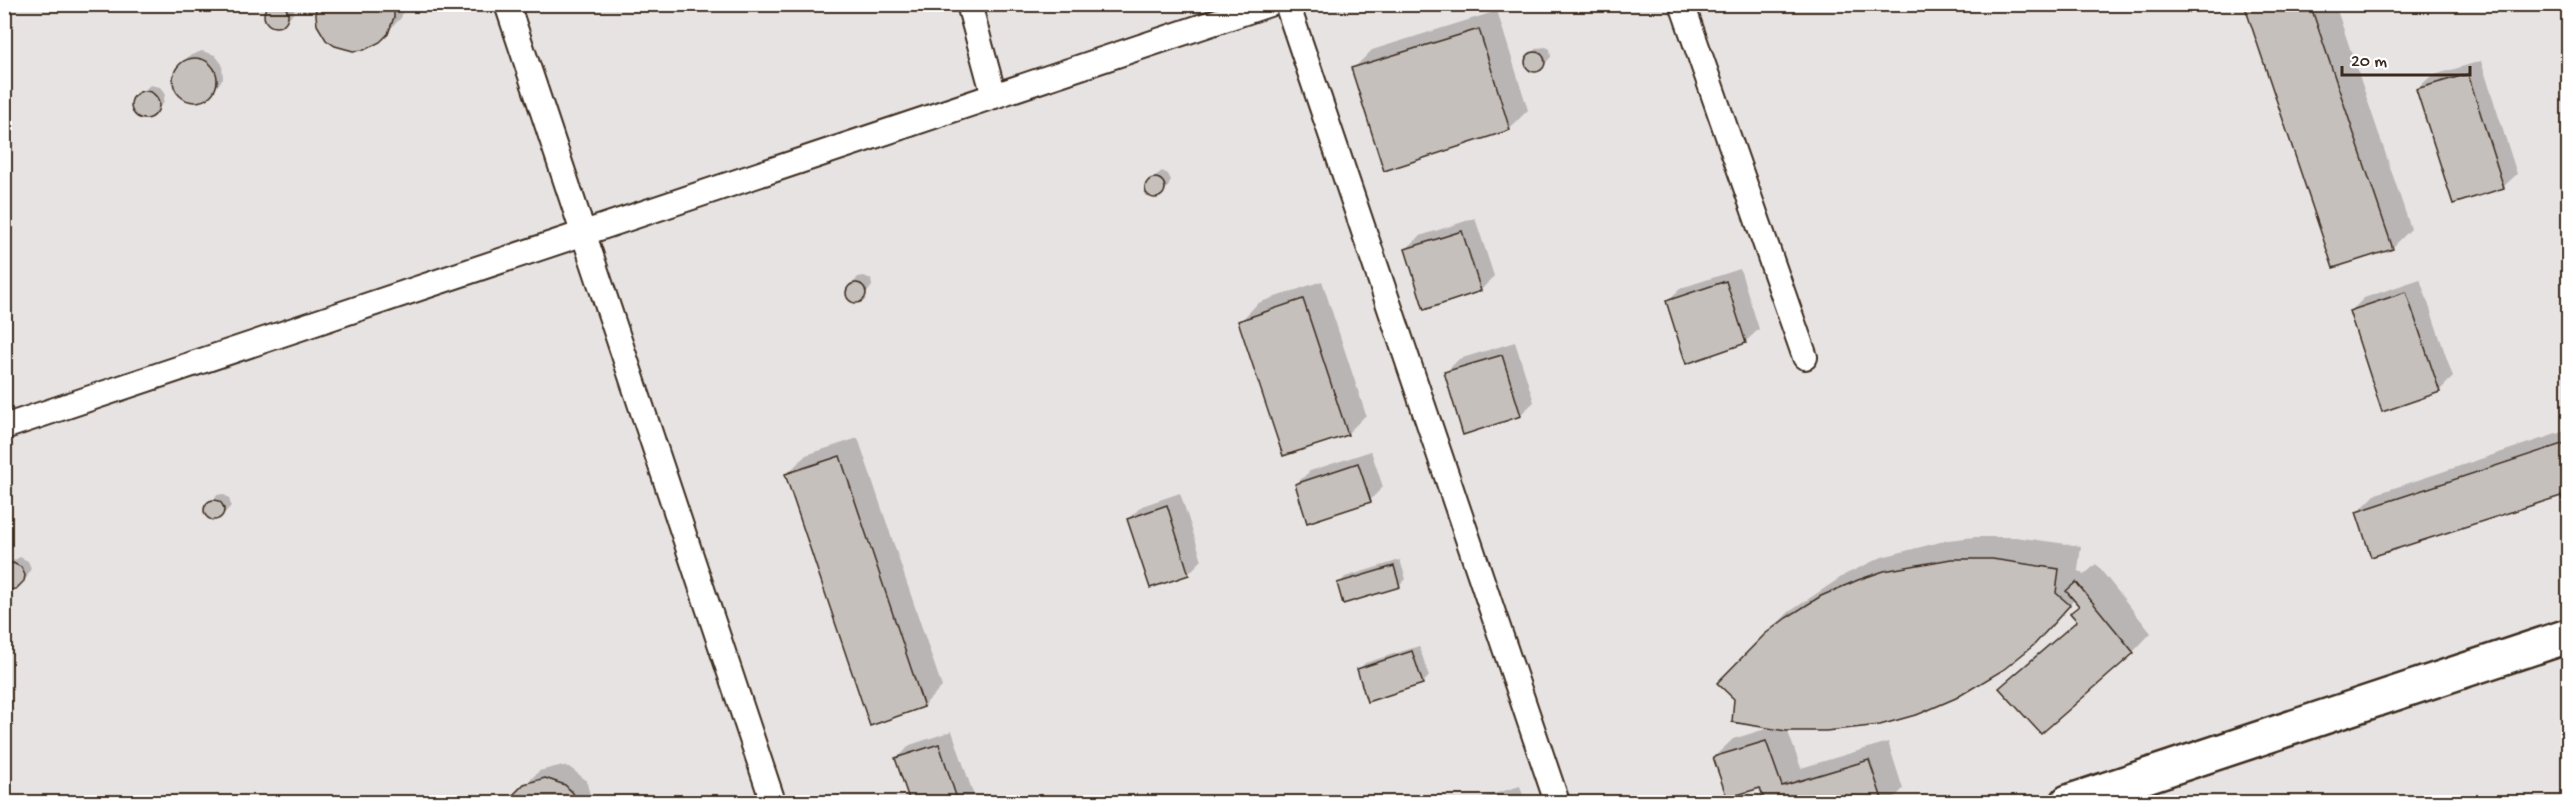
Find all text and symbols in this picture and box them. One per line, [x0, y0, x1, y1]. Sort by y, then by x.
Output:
scale bar [2342, 39, 2470, 77]
text: 20 m [2351, 52, 2387, 73]

